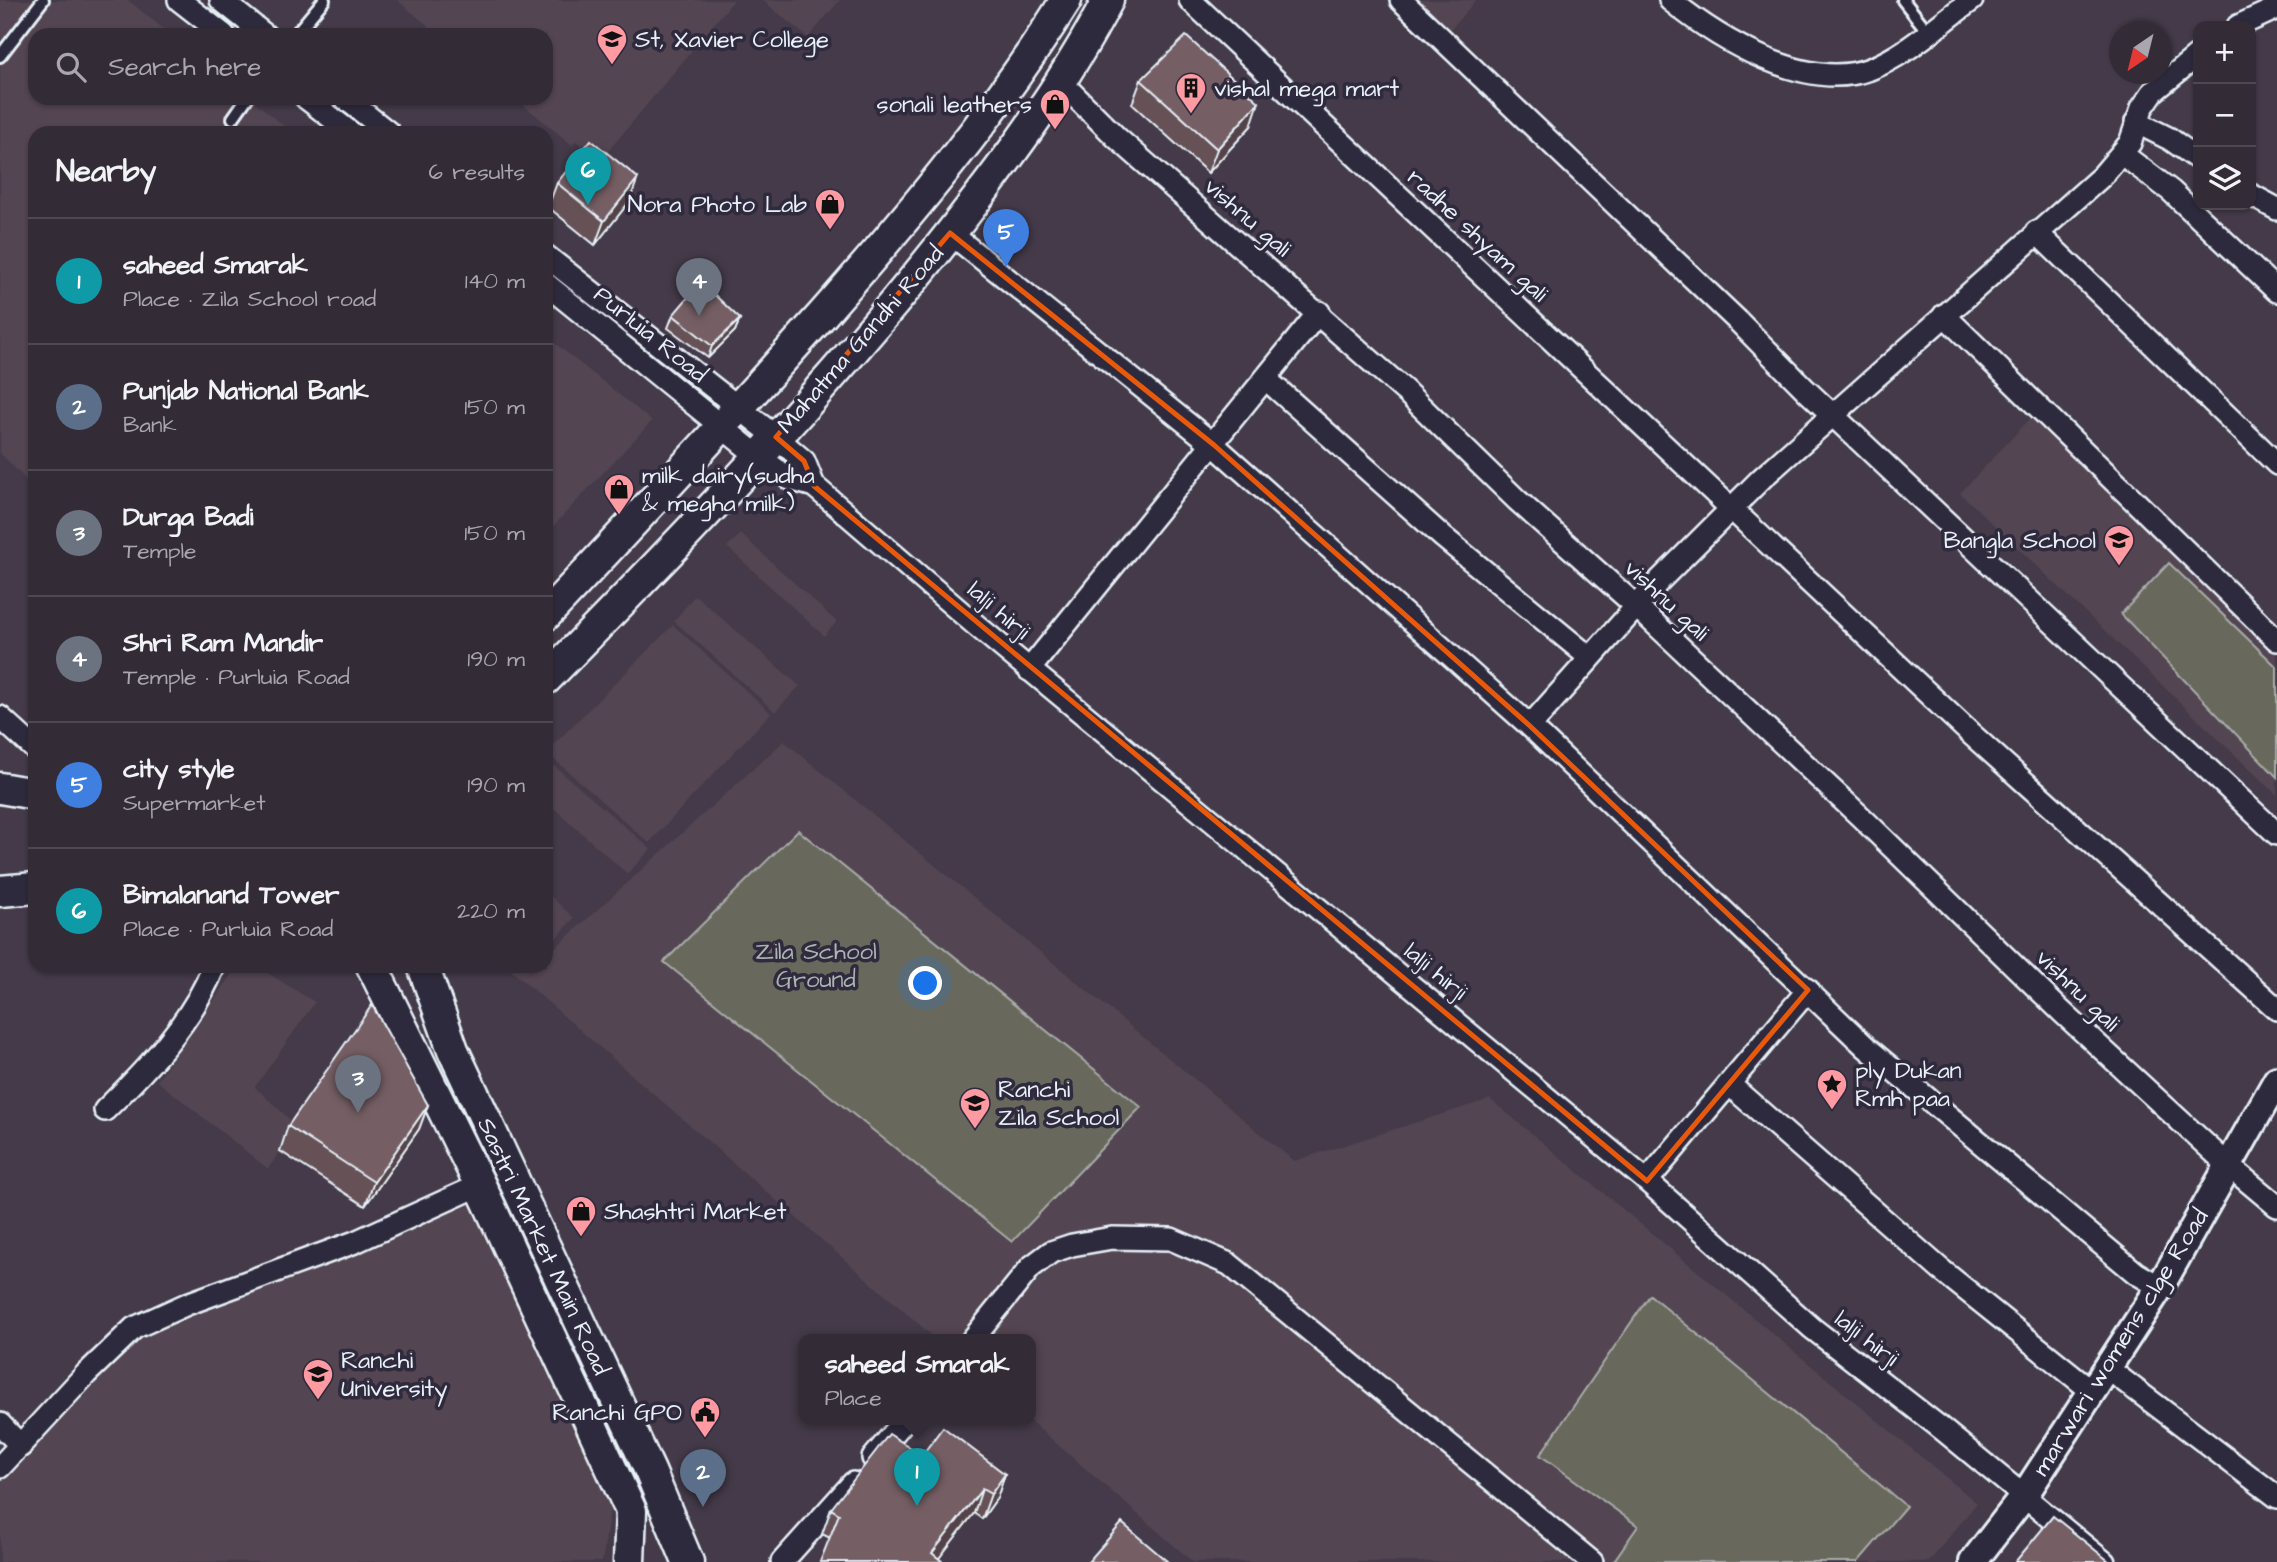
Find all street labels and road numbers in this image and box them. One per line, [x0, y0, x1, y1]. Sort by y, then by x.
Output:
street label: radhe shyam gali [1399, 161, 1556, 311]
street label: vishnu gali [1196, 170, 1299, 266]
street label: Mahatma Gandhi Road [769, 238, 952, 441]
street label: Purluia Road [586, 278, 714, 391]
street label: vishnu gali [1615, 552, 1717, 650]
street label: lalji hirji [959, 574, 1038, 648]
street label: lalji hirji [1396, 935, 1475, 1009]
street label: vishnu gali [2027, 942, 2127, 1041]
street label: Sastri Market Main Road [468, 1112, 618, 1381]
street label: marwari womens clge Road [2024, 1202, 2218, 1483]
street label: lalji hirji [1827, 1303, 1906, 1375]

